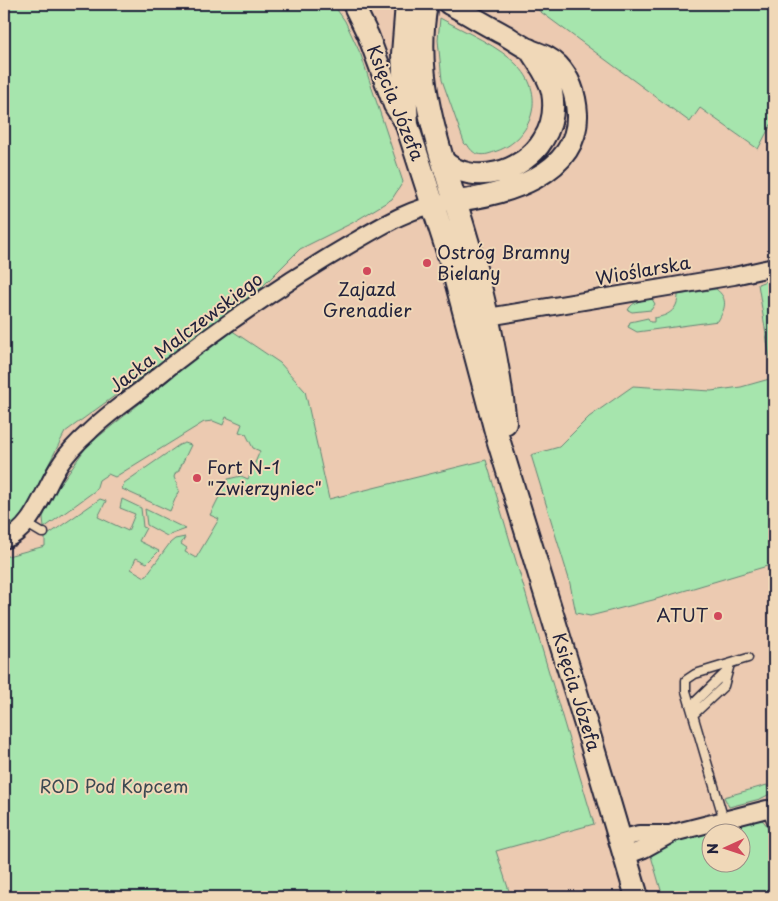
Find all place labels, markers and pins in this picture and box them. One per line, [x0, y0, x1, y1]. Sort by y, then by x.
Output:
place label: Ostróg Bramny Bielany [437, 238, 570, 286]
marker: Ostróg Bramny Bielany [421, 257, 433, 269]
marker: Zajazd Grenadier [361, 265, 373, 277]
place label: Zajazd Grenadier [323, 275, 412, 323]
place label: Fort N-1 "Zwierzyniec" [207, 453, 322, 501]
marker: Fort N-1 "Zwierzyniec" [191, 472, 203, 484]
place label: ATUT [657, 601, 709, 628]
marker: ATUT [712, 610, 724, 622]

